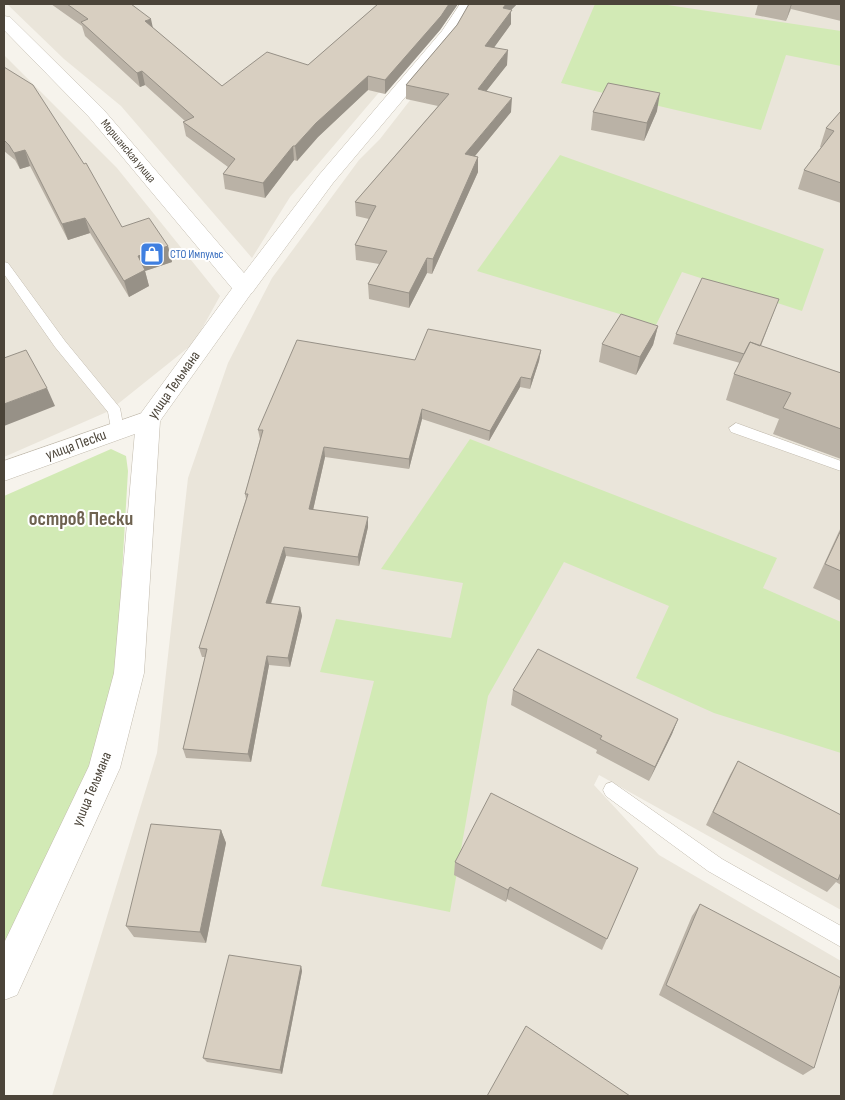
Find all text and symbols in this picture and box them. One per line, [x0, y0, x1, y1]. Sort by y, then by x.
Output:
street label: Моршанская улица [97, 116, 159, 186]
shop icon: СТО Импульс [139, 241, 165, 267]
place label: СТО Импульс [170, 247, 224, 262]
street label: улица Тельмана [144, 347, 205, 423]
street label: улица Пески [43, 425, 109, 465]
district label: остров Пески [29, 507, 133, 531]
street label: улица Тельмана [68, 749, 116, 829]

